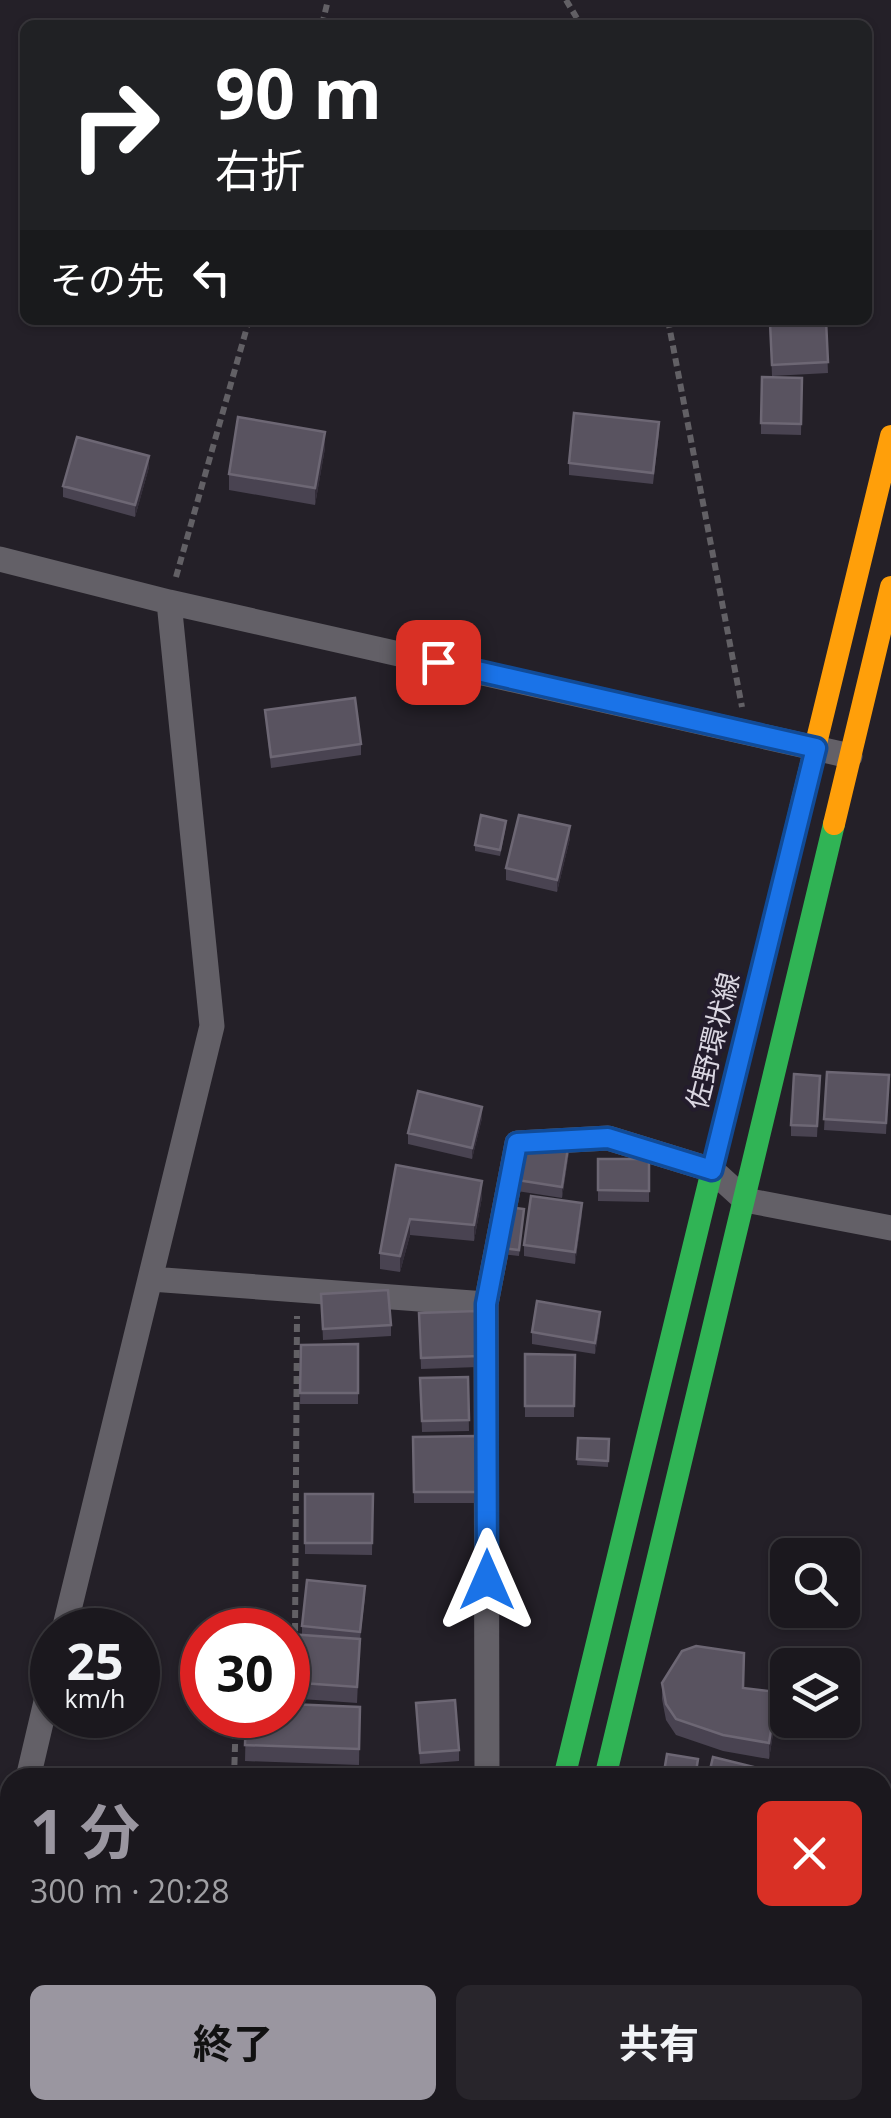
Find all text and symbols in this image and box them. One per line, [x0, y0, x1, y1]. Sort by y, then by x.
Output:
text: 90 m [215, 44, 382, 140]
icon: right [50, 60, 180, 190]
text: 右折 [215, 139, 305, 200]
icon: left [184, 250, 239, 305]
text: その先 [50, 253, 164, 305]
pin [396, 620, 481, 705]
icon: arrive [411, 635, 466, 690]
street label: 佐野環状線 [677, 968, 747, 1113]
position arrow [435, 1528, 539, 1632]
map controls [770, 1538, 860, 1738]
button: search [770, 1538, 860, 1628]
speed limit sign: 30 [180, 1608, 310, 1738]
text: 25 [66, 1627, 124, 1695]
button: layers [770, 1648, 860, 1738]
text: km/h [65, 1681, 125, 1715]
text: 1 分 [30, 1790, 140, 1872]
button: close [757, 1801, 862, 1906]
text: 300 m · 20:28 [30, 1869, 229, 1912]
button: 終了 [30, 1985, 436, 2100]
button: 共有 [456, 1985, 862, 2100]

